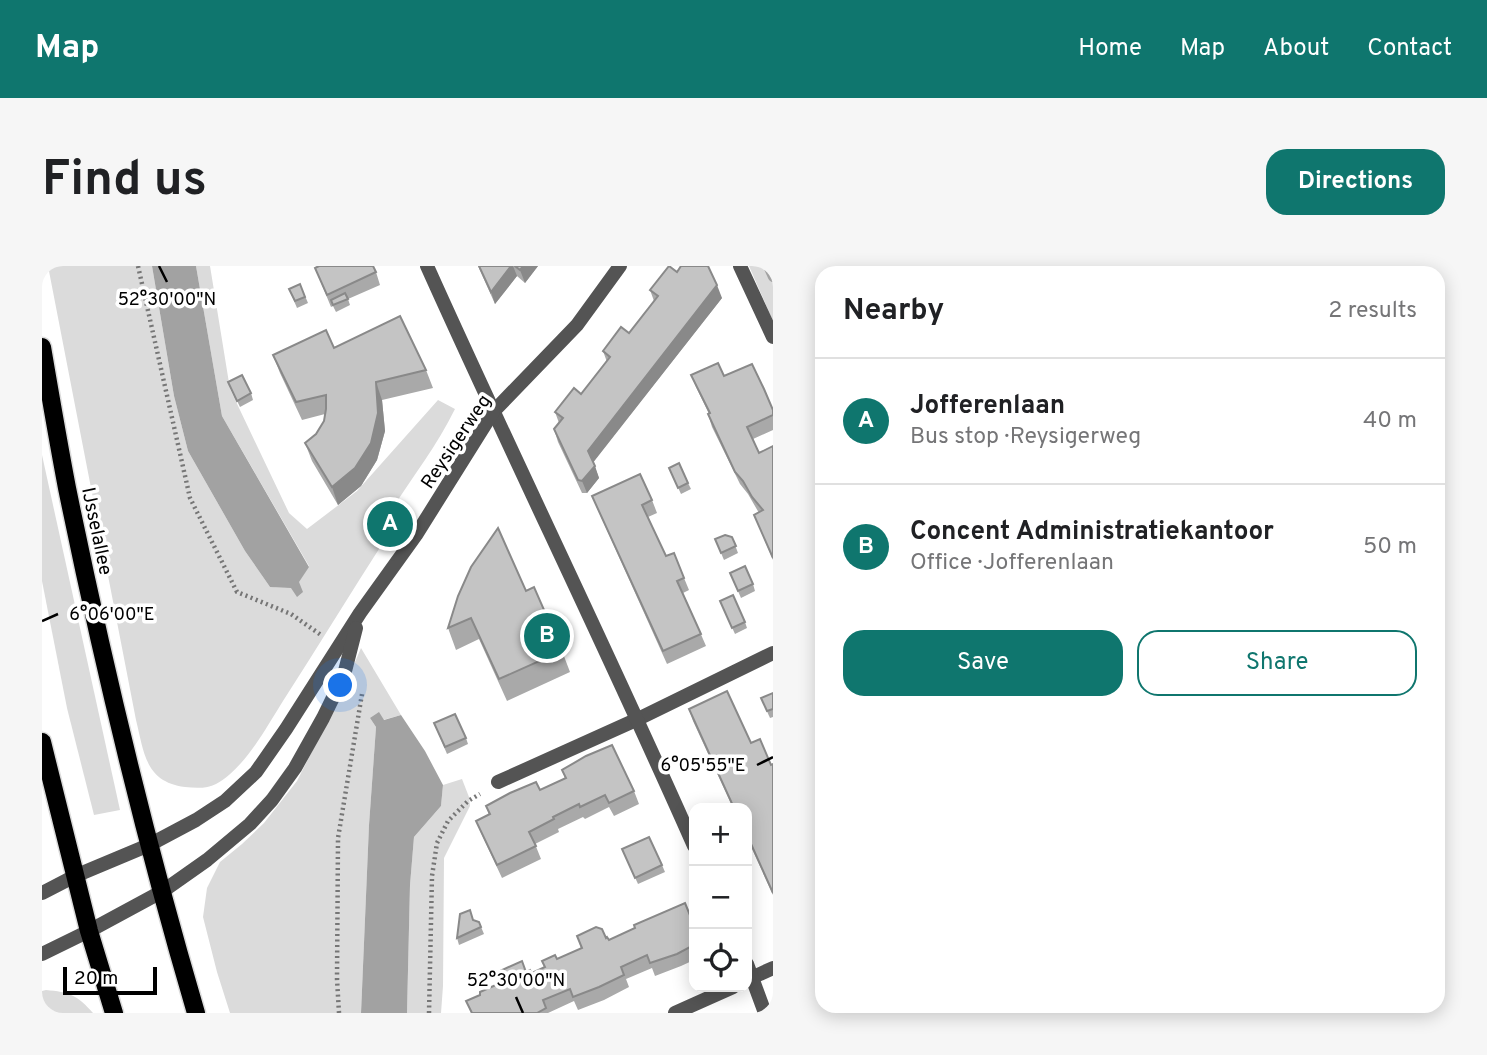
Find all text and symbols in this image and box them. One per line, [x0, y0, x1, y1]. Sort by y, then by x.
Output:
text: Map [35, 28, 99, 70]
text: Home [1078, 34, 1142, 64]
text: Map [1180, 34, 1225, 64]
text: About [1263, 34, 1329, 64]
text: Contact [1367, 34, 1452, 64]
button: Directions [1266, 149, 1445, 215]
text: Find us [42, 151, 207, 213]
text: 52°30'00"N [118, 289, 216, 312]
text: Nearby [843, 293, 944, 330]
text: 2 results [1328, 297, 1417, 326]
street label: Reysigerweg [416, 390, 497, 494]
text: Jofferenlaan [910, 390, 1065, 423]
text: A [858, 407, 874, 436]
text: 40 m [1363, 407, 1417, 436]
text: Bus stop · Reysigerweg [910, 423, 1141, 452]
street label: IJsselallee [75, 485, 117, 578]
pin: A [367, 498, 413, 550]
text: Concent Administratiekantoor [910, 516, 1274, 549]
text: B [858, 533, 874, 562]
text: 50 m [1363, 533, 1417, 562]
text: Office · Jofferenlaan [910, 549, 1114, 578]
text: 6°06'00"E [69, 604, 155, 627]
pin: B [524, 610, 570, 662]
button: Save [843, 630, 1123, 696]
button: Share [1137, 630, 1417, 696]
your location [323, 668, 357, 702]
text: 6°05'55"E [660, 755, 746, 778]
map controls [689, 803, 752, 992]
button: + [689, 803, 752, 866]
button: − [689, 866, 752, 929]
button: locate [689, 929, 752, 992]
scale bar [63, 964, 158, 996]
text: 20 m [74, 967, 118, 991]
text: 52°30'00"N [467, 970, 565, 993]

